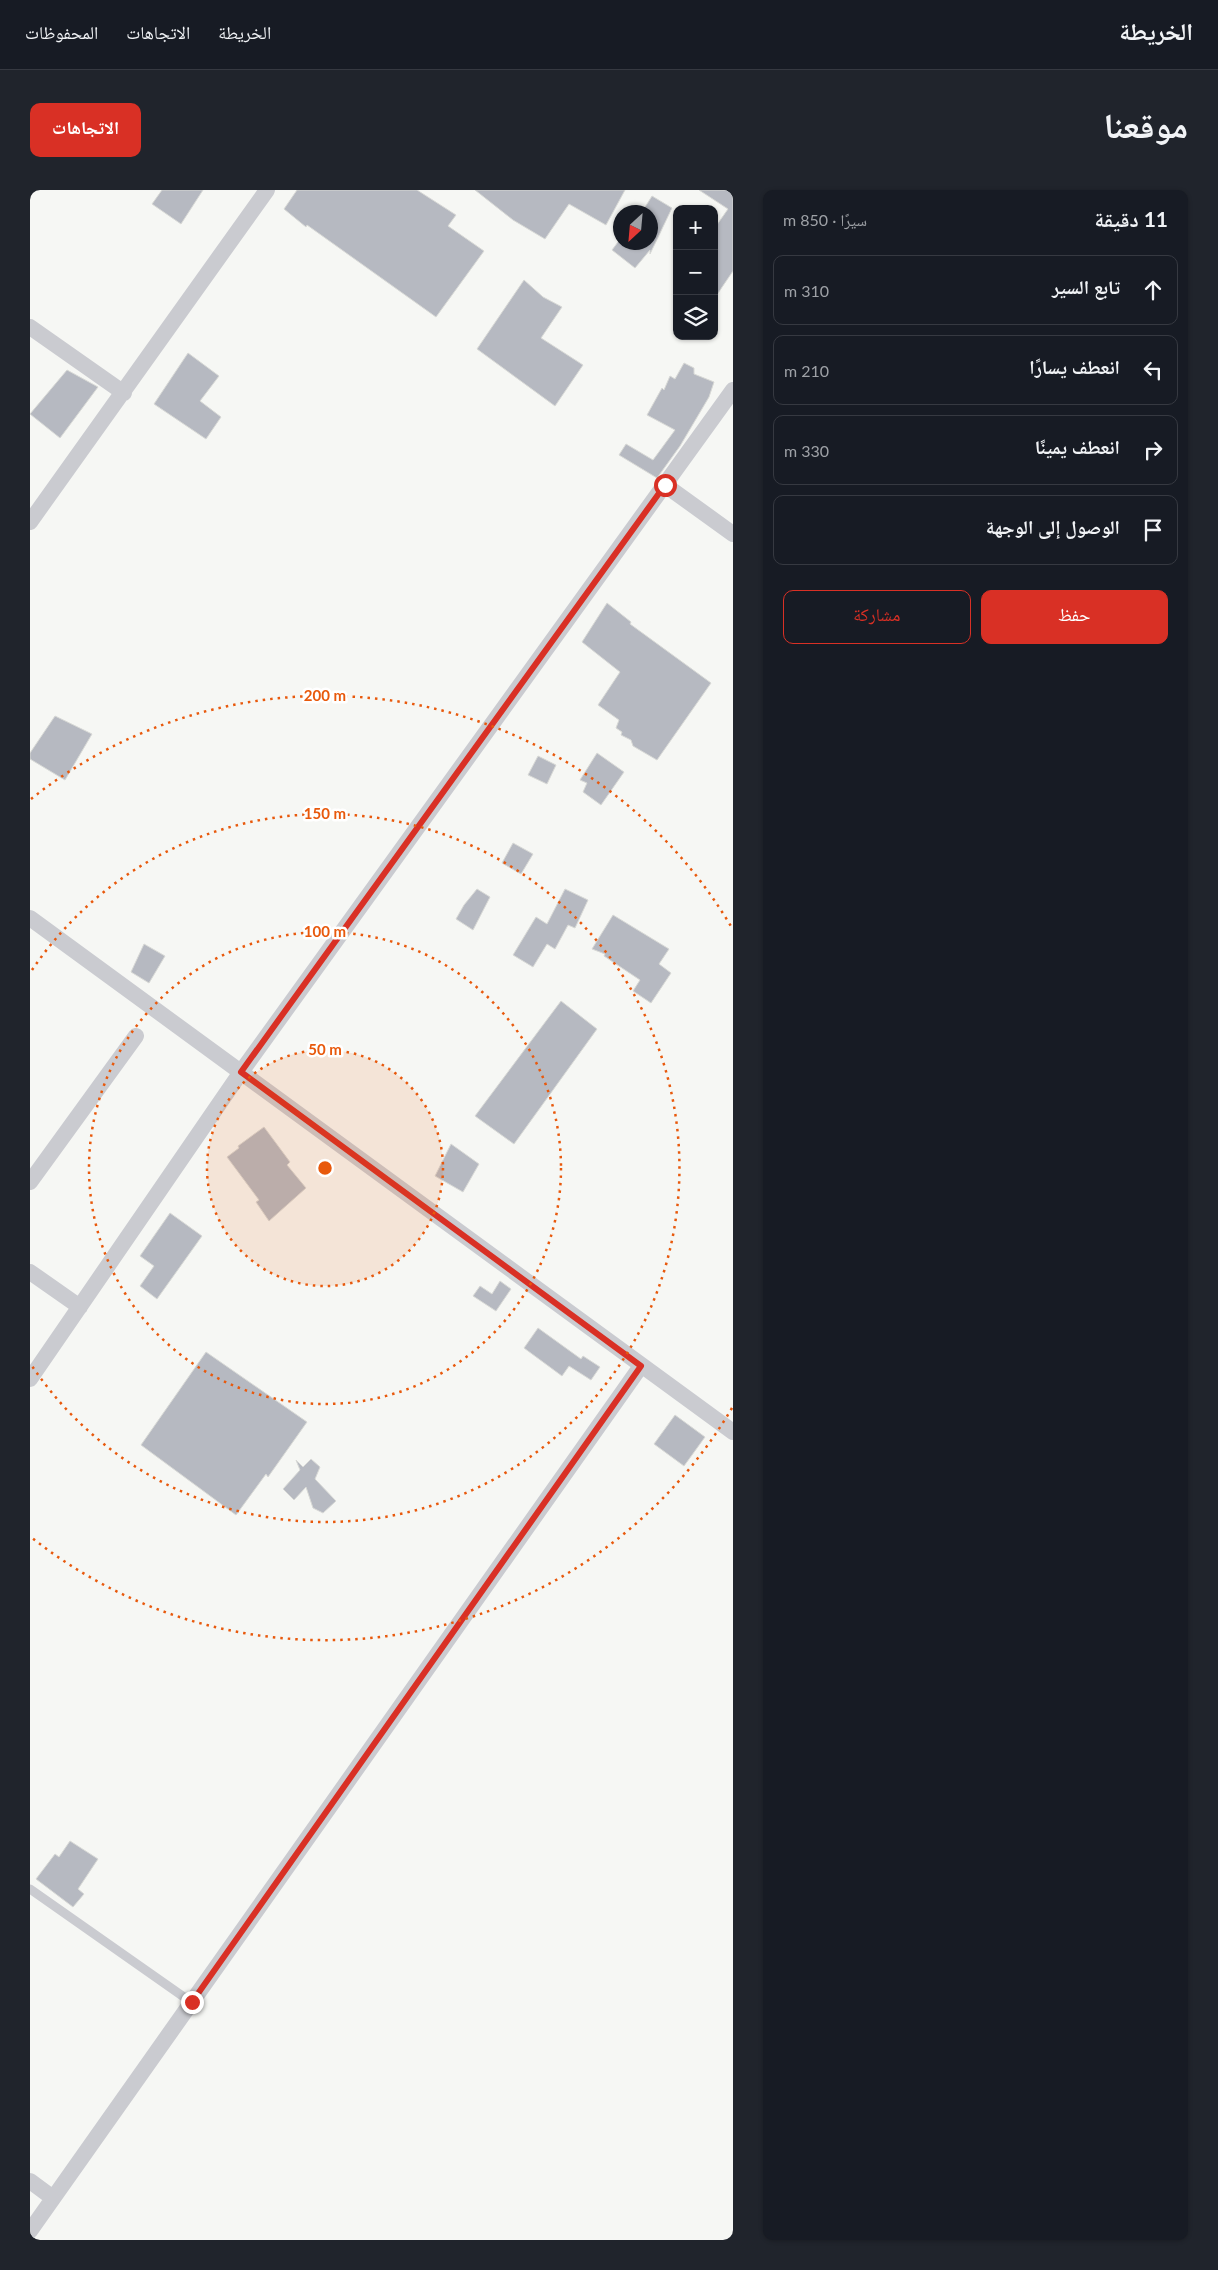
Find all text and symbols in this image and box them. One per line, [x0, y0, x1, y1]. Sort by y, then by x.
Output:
text: الخريطة [1119, 16, 1193, 45]
text: المحفوظات [25, 21, 98, 43]
text: الاتجاهات [126, 21, 190, 43]
text: الخريطة [218, 21, 271, 43]
button: الاتجاهات [30, 103, 141, 157]
text: موقعنا [1103, 103, 1188, 145]
north arrow [613, 205, 658, 250]
map controls [673, 205, 718, 340]
button: + [673, 205, 718, 250]
text: 11 دقيقة [1094, 206, 1168, 231]
text: سيرًا · 850 m [783, 210, 867, 229]
button: − [673, 250, 718, 295]
text: تابع السير [1052, 275, 1120, 298]
icon: ahead [1139, 276, 1167, 304]
text: 310 m [784, 281, 829, 300]
button: layers [673, 295, 718, 340]
text: انعطف يسارًا [1029, 355, 1120, 378]
icon: left [1139, 356, 1167, 384]
text: 210 m [784, 361, 829, 380]
text: انعطف يمينًا [1035, 435, 1120, 458]
icon: right [1139, 436, 1167, 464]
text: 330 m [784, 441, 829, 460]
route start [654, 474, 677, 497]
text: الوصول إلى الوجهة [986, 515, 1120, 538]
icon: arrive [1139, 516, 1167, 544]
button: مشاركة [783, 590, 971, 644]
button: حفظ [981, 590, 1168, 644]
text: 200 m [304, 686, 346, 704]
text: 150 m [304, 804, 346, 822]
text: 100 m [304, 922, 346, 940]
text: 50 m [308, 1040, 342, 1058]
centre of rings [316, 1159, 334, 1177]
route end [181, 1991, 204, 2014]

